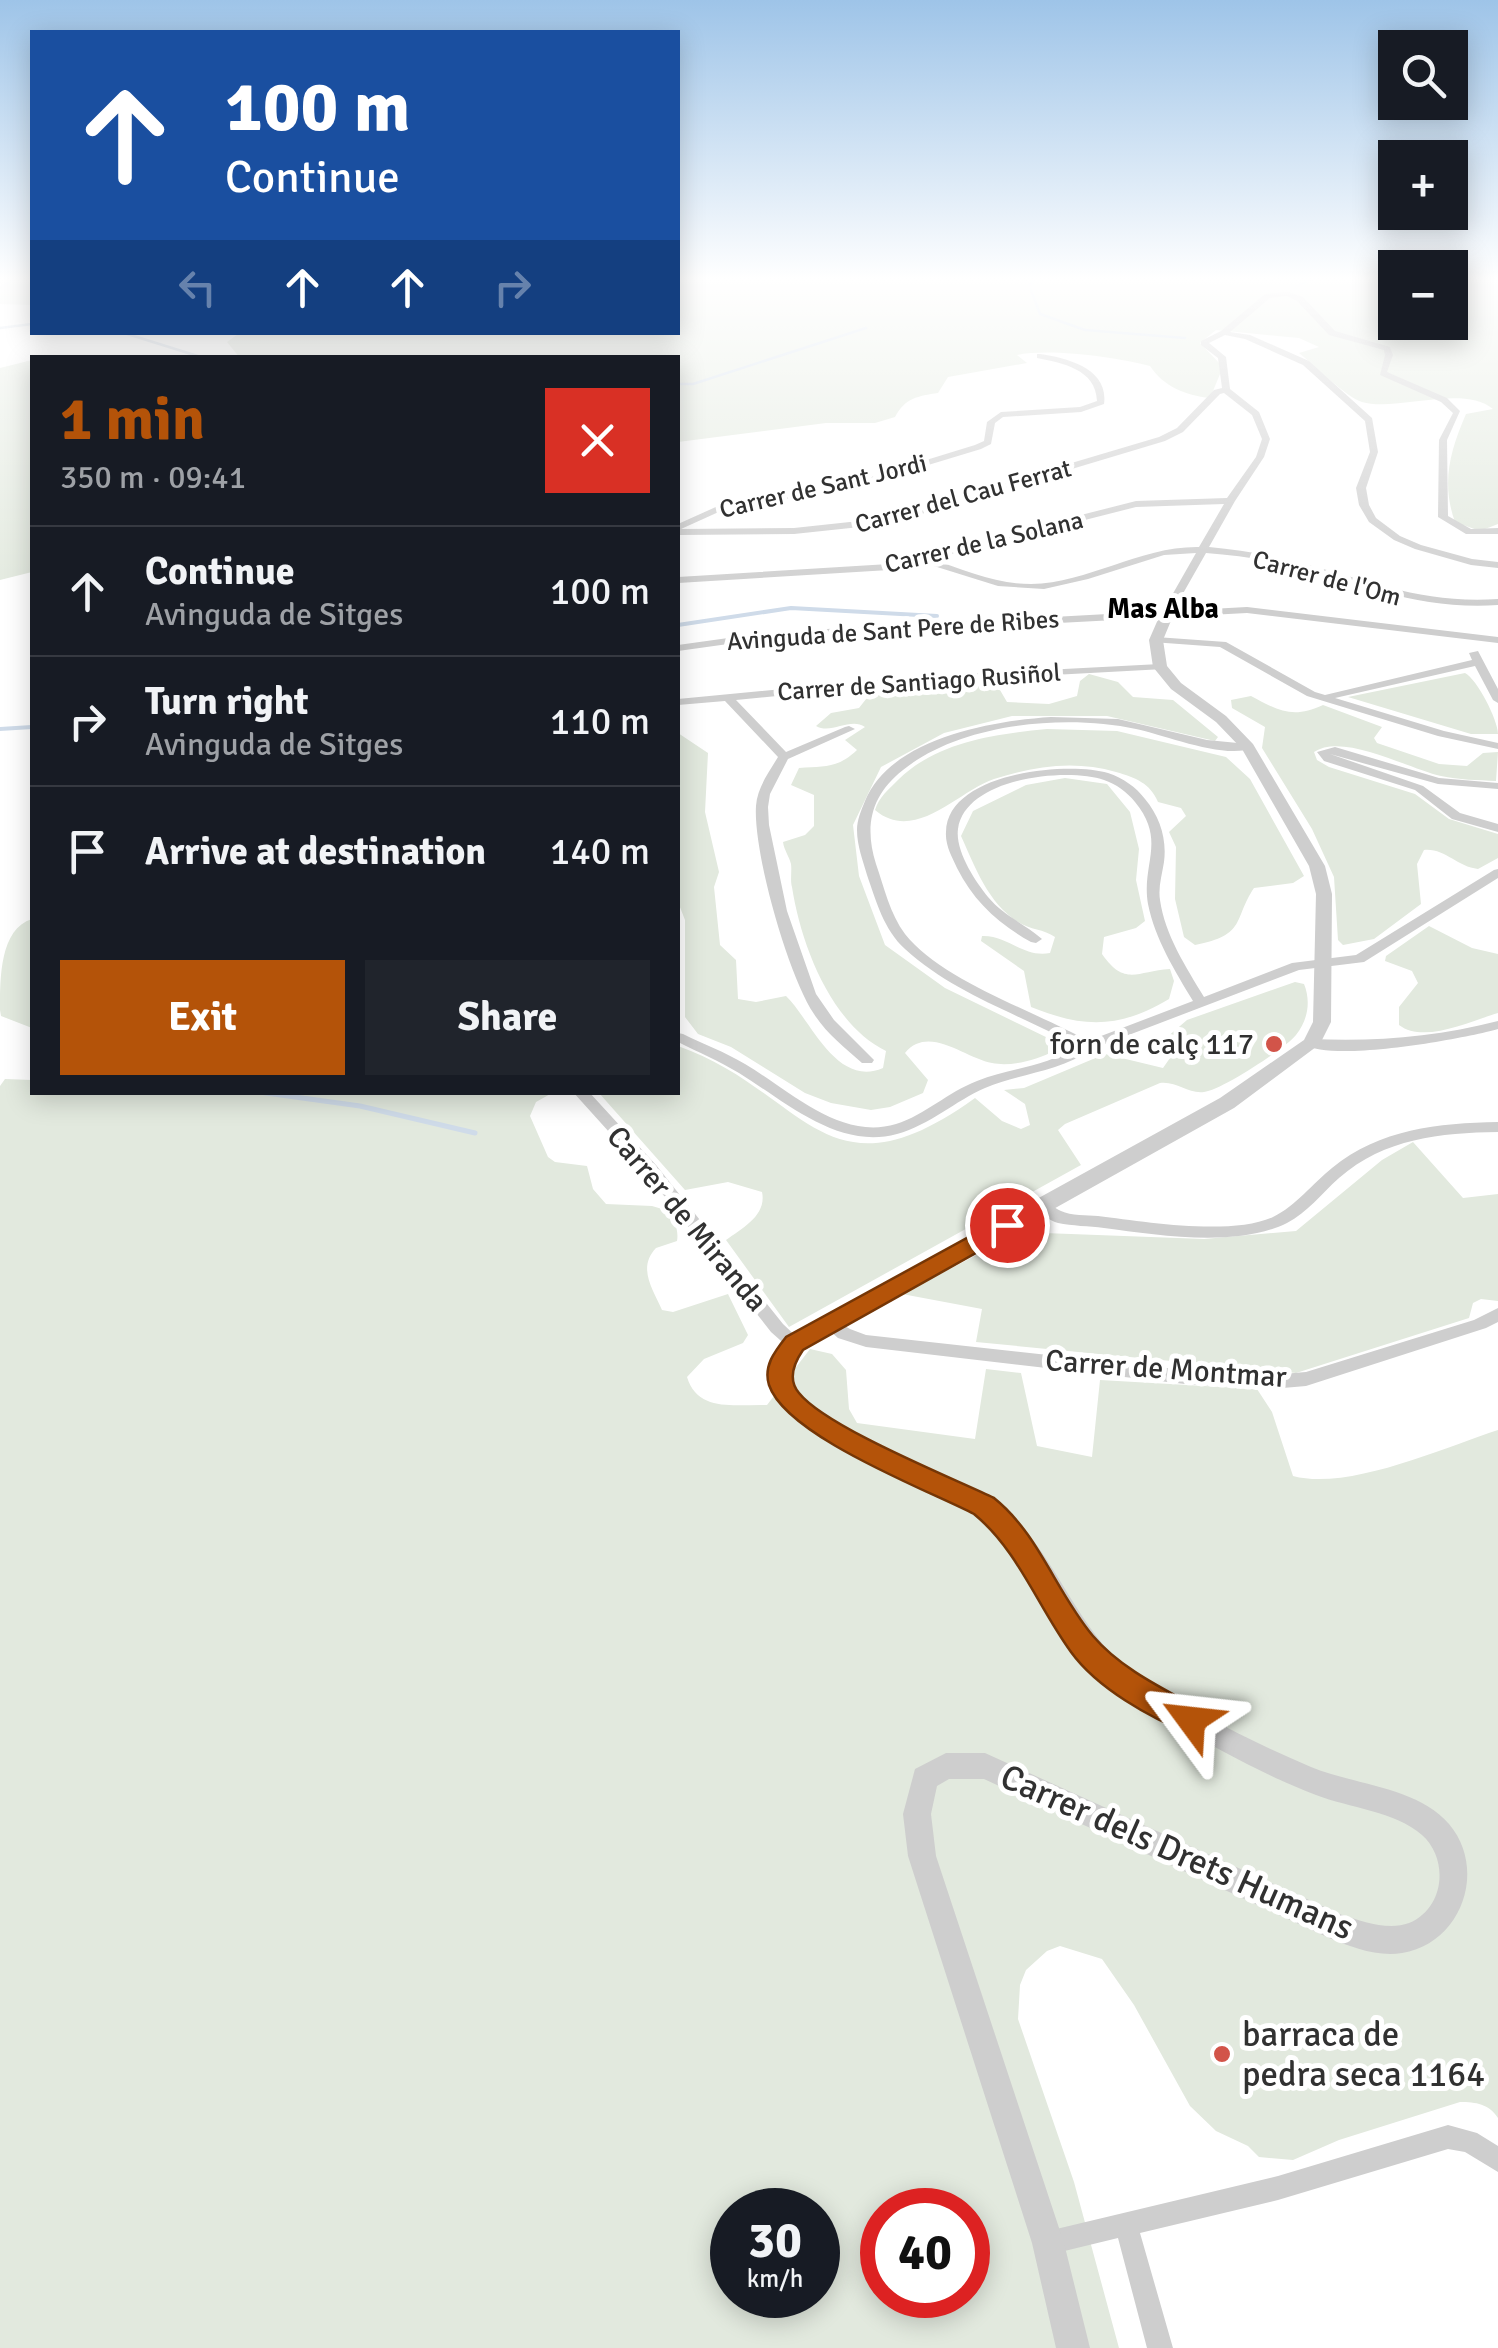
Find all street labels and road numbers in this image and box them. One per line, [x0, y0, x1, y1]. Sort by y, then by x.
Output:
street label: Carrer de Sant Jordi [716, 447, 930, 525]
street label: Carrer del Cau Ferrat [852, 452, 1075, 540]
street label: Carrer de la Solana [882, 504, 1086, 580]
street label: Carrer de l'Om [1250, 543, 1404, 613]
street label: Avinguda de Sant Pere de Ribes [726, 603, 1060, 657]
street label: Carrer de Santiago Rusiñol [776, 657, 1062, 707]
street label: Carrer de Miranda [599, 1119, 775, 1319]
street label: Carrer de Montmar [1044, 1342, 1288, 1396]
street label: Carrer dels Drets Humans [994, 1755, 1360, 1949]

